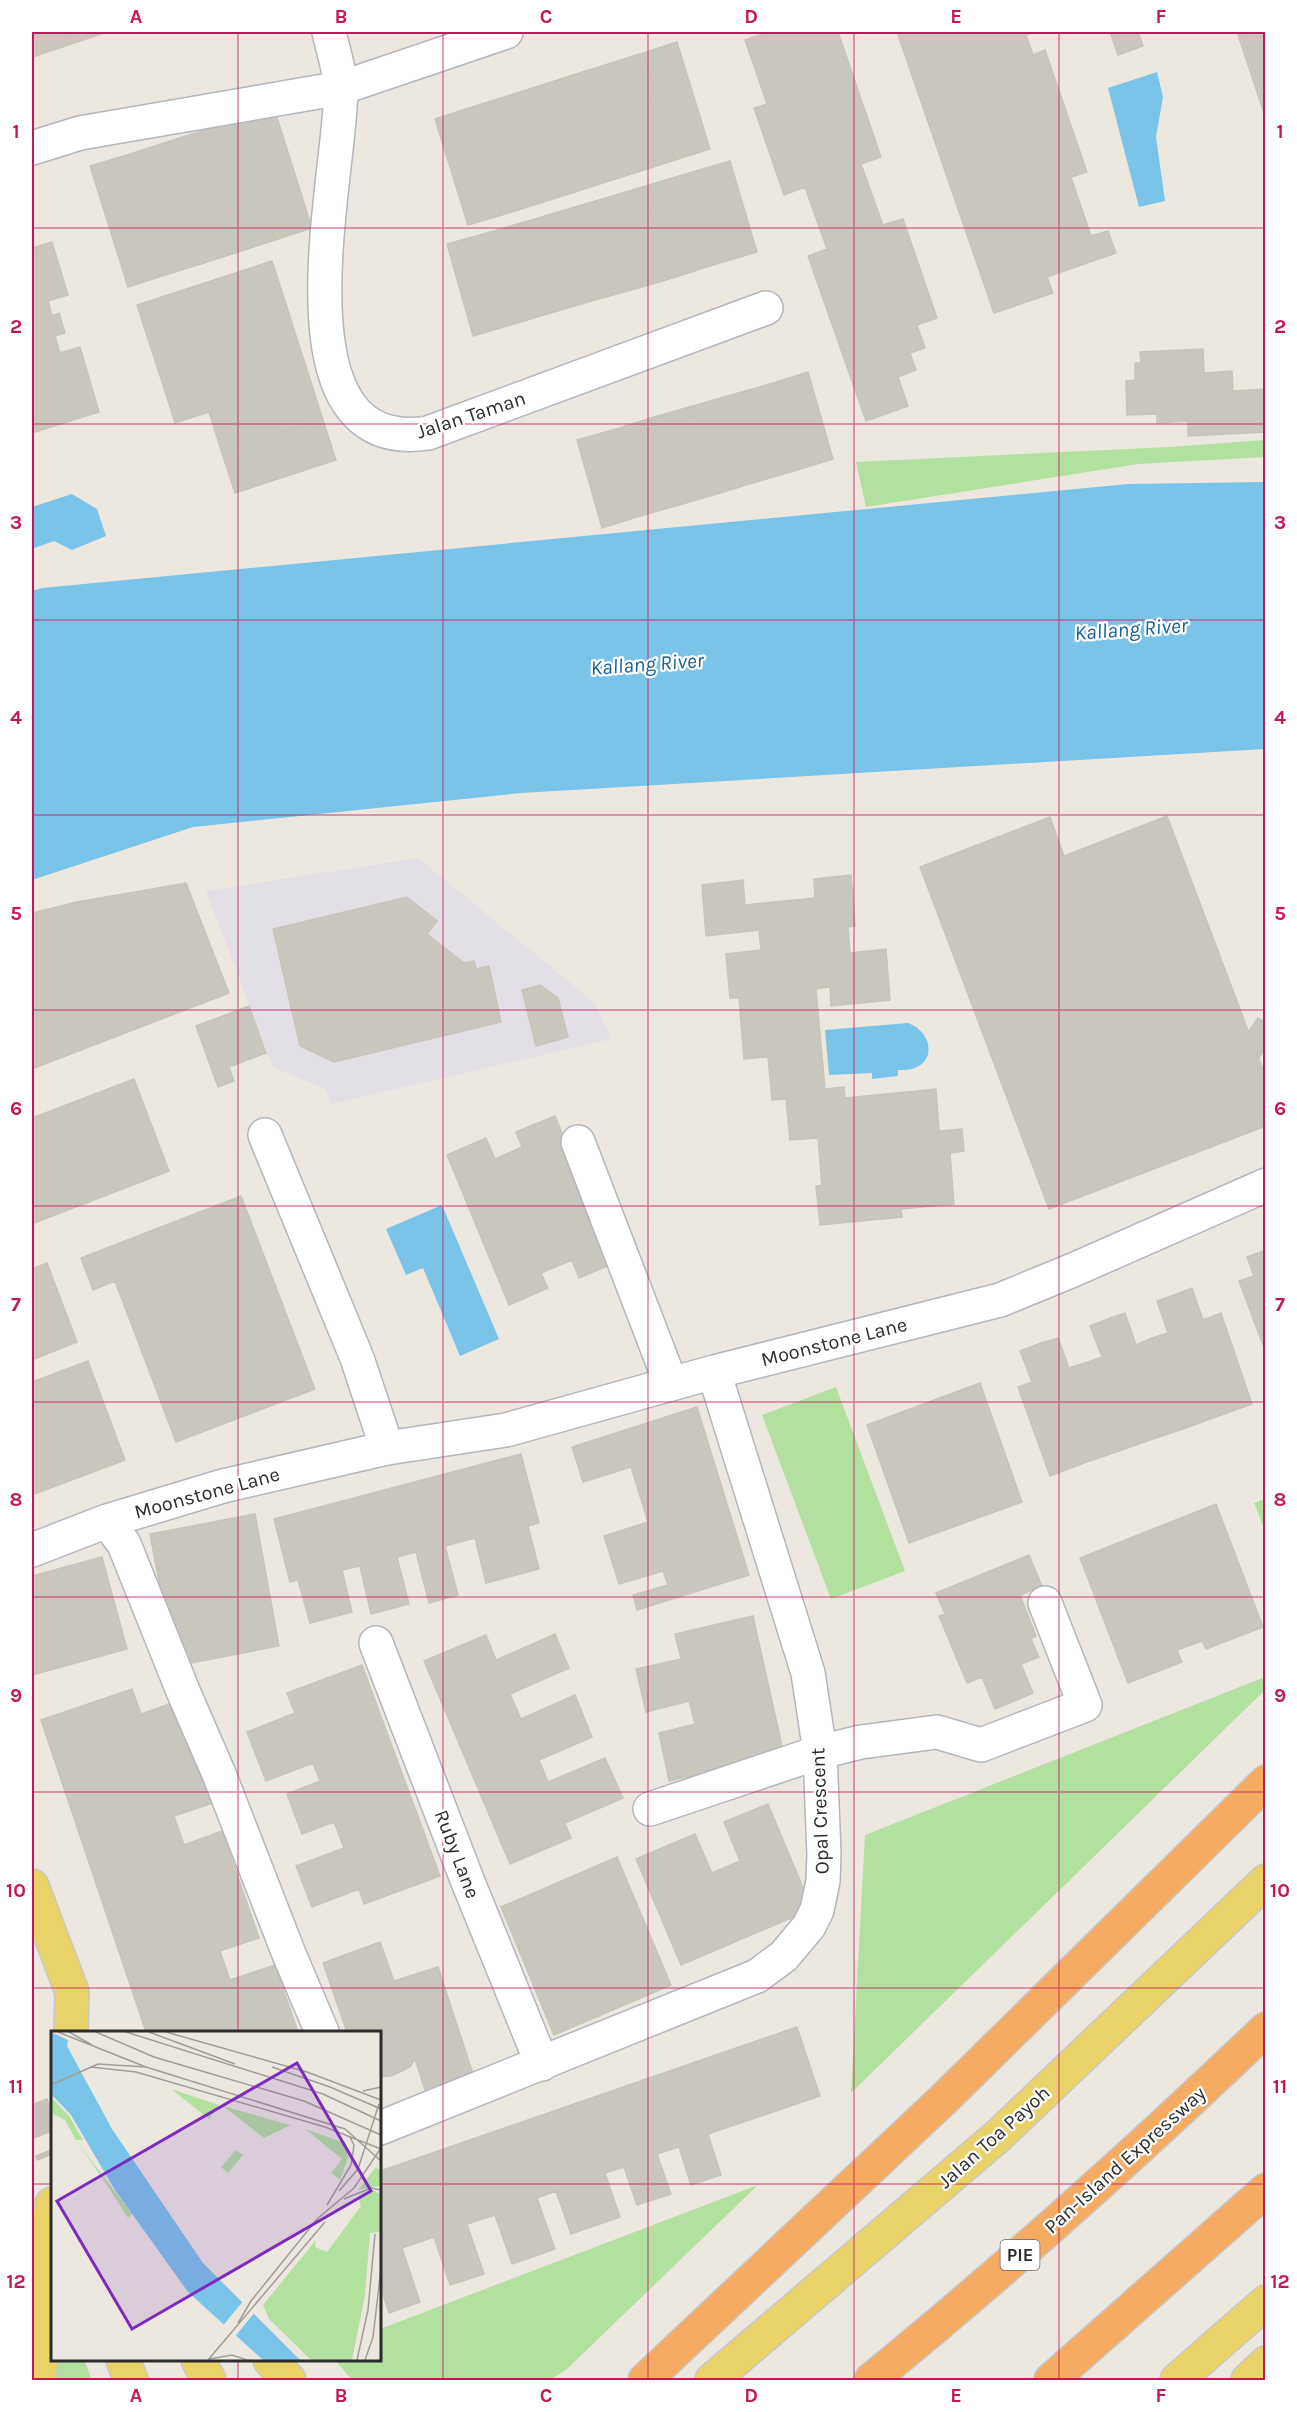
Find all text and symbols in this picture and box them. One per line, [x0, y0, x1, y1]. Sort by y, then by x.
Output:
text: A [130, 5, 143, 28]
text: B [335, 5, 347, 28]
text: C [540, 5, 552, 28]
text: D [744, 5, 758, 28]
text: E [950, 5, 962, 28]
text: F [1156, 5, 1167, 28]
text: 1 [12, 120, 20, 143]
text: 1 [1276, 120, 1284, 143]
text: 2 [10, 315, 22, 338]
text: 2 [1274, 315, 1286, 338]
street label: Jalan Taman [413, 387, 529, 443]
text: 3 [10, 511, 22, 534]
text: 3 [1274, 511, 1286, 534]
water label: Kallang River [1074, 613, 1189, 645]
water label: Kallang River [590, 648, 705, 680]
text: 4 [10, 706, 22, 729]
text: 4 [1274, 706, 1286, 729]
text: 5 [10, 902, 22, 925]
text: 5 [1274, 902, 1286, 925]
text: 6 [10, 1097, 22, 1120]
text: 6 [1274, 1097, 1286, 1120]
text: 7 [11, 1293, 21, 1316]
text: 7 [1275, 1293, 1285, 1316]
street label: Moonstone Lane [759, 1313, 909, 1371]
street label: Moonstone Lane [132, 1463, 282, 1523]
text: 8 [10, 1488, 22, 1511]
text: 8 [1274, 1488, 1286, 1511]
text: 9 [10, 1684, 22, 1707]
text: 9 [1274, 1684, 1286, 1707]
street label: Opal Crescent [806, 1747, 834, 1875]
street label: Ruby Lane [430, 1806, 484, 1902]
text: 10 [6, 1879, 26, 1902]
text: 10 [1270, 1879, 1290, 1902]
inset map [51, 2031, 381, 2361]
text: 11 [9, 2075, 23, 2098]
text: 11 [1273, 2075, 1287, 2098]
street label: Jalan Toa Payoh [934, 2081, 1054, 2193]
street label: Pan-Island Expressway [1040, 2082, 1210, 2238]
road number: PIE [1000, 2240, 1040, 2270]
text: 12 [6, 2270, 26, 2293]
text: 12 [1270, 2270, 1290, 2293]
text: A [130, 2384, 143, 2407]
text: B [335, 2384, 347, 2407]
text: C [540, 2384, 552, 2407]
text: D [744, 2384, 758, 2407]
text: E [950, 2384, 962, 2407]
text: F [1156, 2384, 1167, 2407]

